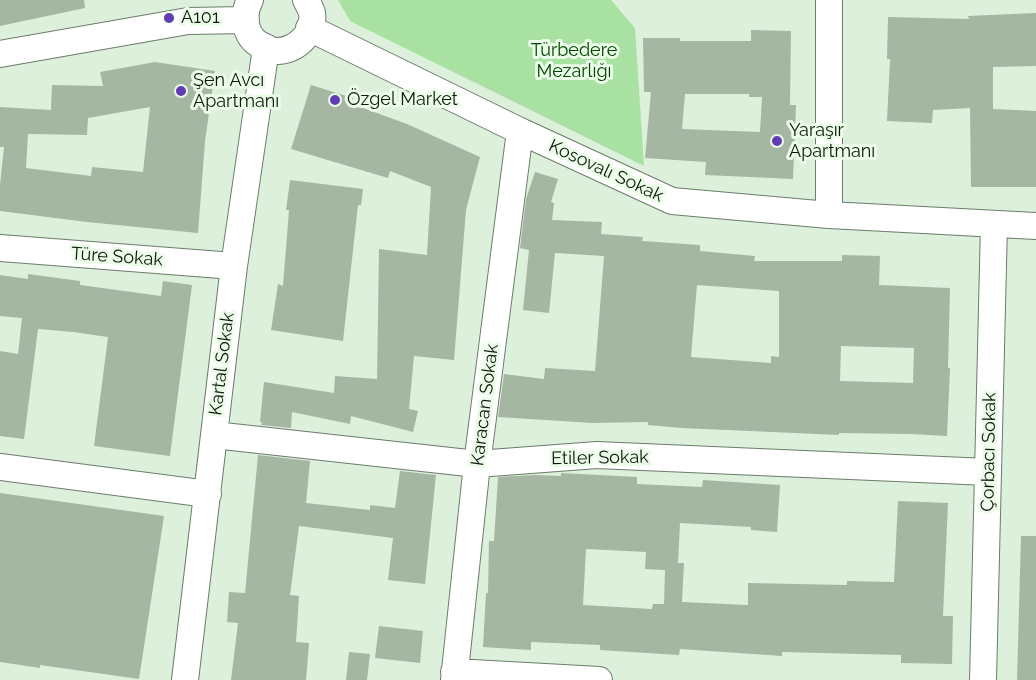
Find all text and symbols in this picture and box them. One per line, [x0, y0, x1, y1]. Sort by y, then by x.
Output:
place label: A101 [181, 7, 220, 29]
marker: A101 [162, 11, 176, 25]
park label: Türbedere Mezarlığı [531, 40, 617, 82]
place label: Şen Avcı Apartmanı [193, 70, 279, 112]
marker: Şen Avcı Apartmanı [174, 84, 188, 98]
place label: Özgel Market [347, 89, 458, 111]
marker: Özgel Market [328, 93, 342, 107]
place label: Yaraşır Apartmanı [789, 120, 875, 162]
marker: Yaraşır Apartmanı [770, 134, 784, 148]
street label: Kosovalı Sokak [545, 135, 667, 207]
street label: Türe Sokak [70, 243, 164, 271]
street label: Kartal Sokak [205, 311, 239, 417]
street label: Karacan Sokak [467, 343, 503, 467]
street label: Çorbacı Sokak [977, 392, 1001, 512]
street label: Etiler Sokak [551, 446, 649, 470]

